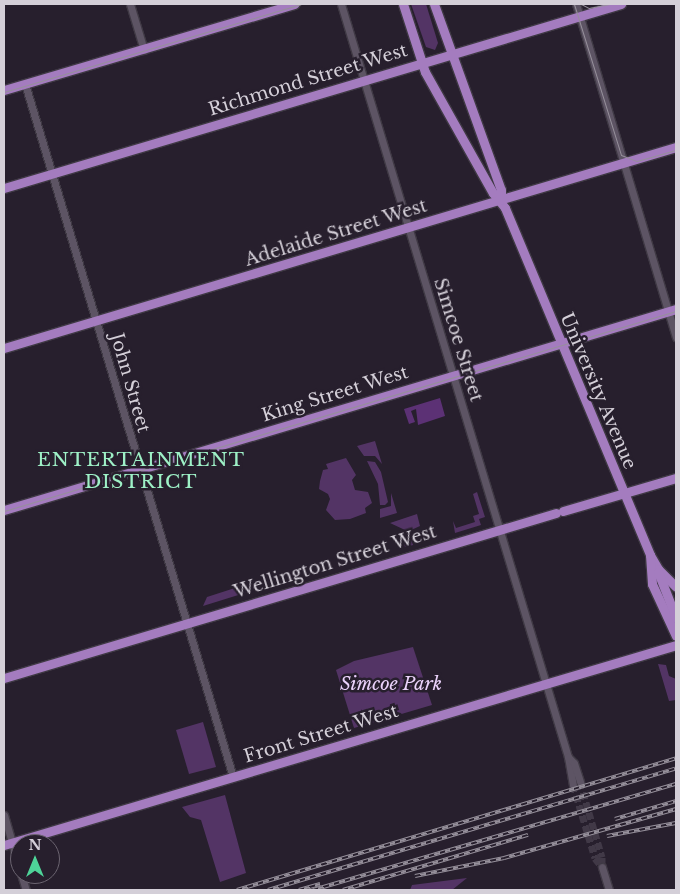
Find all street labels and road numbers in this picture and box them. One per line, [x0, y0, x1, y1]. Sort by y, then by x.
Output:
street label: Richmond Street West [206, 39, 410, 121]
street label: Adelaide Street West [242, 195, 430, 271]
street label: Simcoe Street [429, 276, 487, 404]
street label: University Avenue [555, 309, 641, 473]
street label: John Street [105, 331, 155, 435]
street label: King Street West [259, 361, 411, 427]
street label: Wellington Street West [231, 521, 439, 603]
street label: Front Street West [241, 700, 401, 768]

